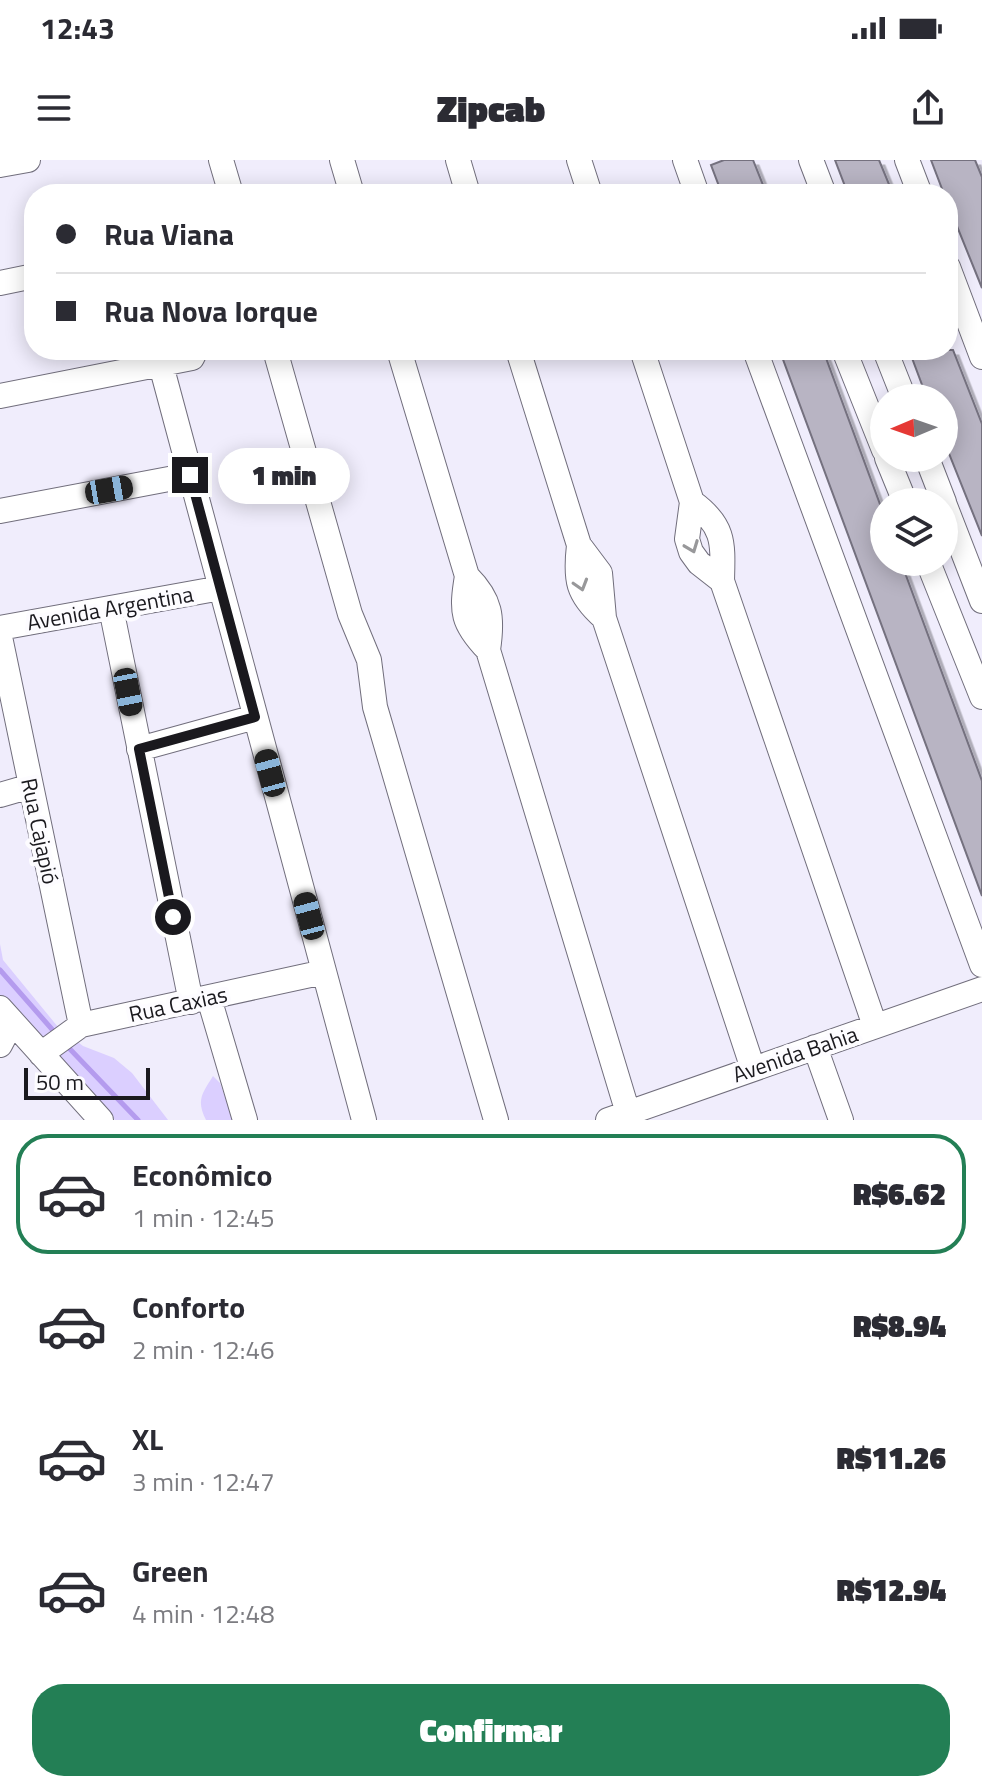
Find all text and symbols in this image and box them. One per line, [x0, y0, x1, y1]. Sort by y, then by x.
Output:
text: 12:43 [40, 5, 115, 51]
text: Zipcab [437, 81, 545, 136]
icon: menu [32, 86, 76, 130]
icon: share [906, 86, 950, 130]
text: Rua Viana [104, 211, 234, 257]
text: Rua Nova Iorque [104, 288, 318, 334]
north arrow [870, 384, 958, 472]
map controls [870, 384, 958, 576]
callout: 1 min [218, 447, 350, 503]
text: 1 min [252, 456, 316, 495]
route end [172, 457, 208, 493]
car [83, 474, 135, 506]
button: layers [870, 488, 958, 576]
one-way arrow [682, 539, 699, 553]
street label: Avenida Argentina [24, 577, 196, 639]
one-way arrow [572, 578, 588, 591]
car [112, 666, 144, 718]
car [252, 747, 288, 799]
street label: Rua Cajapió [12, 775, 68, 887]
car [291, 890, 327, 942]
route start [155, 899, 191, 935]
street label: Rua Caxias [126, 977, 230, 1031]
street label: Avenida Bahia [728, 1017, 862, 1091]
scale bar [24, 1064, 150, 1100]
text: 50 m [36, 1065, 84, 1099]
text: Econômico [132, 1152, 272, 1198]
icon: car [36, 1158, 108, 1230]
text: R$6.62 [853, 1171, 946, 1217]
text: 1 min · 12:45 [132, 1198, 275, 1237]
text: Conforto [132, 1284, 245, 1330]
icon: car [36, 1290, 108, 1362]
text: R$8.94 [853, 1303, 946, 1349]
text: 2 min · 12:46 [132, 1330, 275, 1369]
text: XL [132, 1416, 163, 1462]
icon: car [36, 1422, 108, 1494]
text: R$11.26 [837, 1435, 946, 1481]
text: 3 min · 12:47 [132, 1462, 275, 1501]
text: Green [132, 1548, 209, 1594]
icon: car [36, 1554, 108, 1626]
text: R$12.94 [837, 1567, 946, 1613]
text: 4 min · 12:48 [132, 1594, 275, 1633]
button: Confirmar [32, 1684, 950, 1776]

